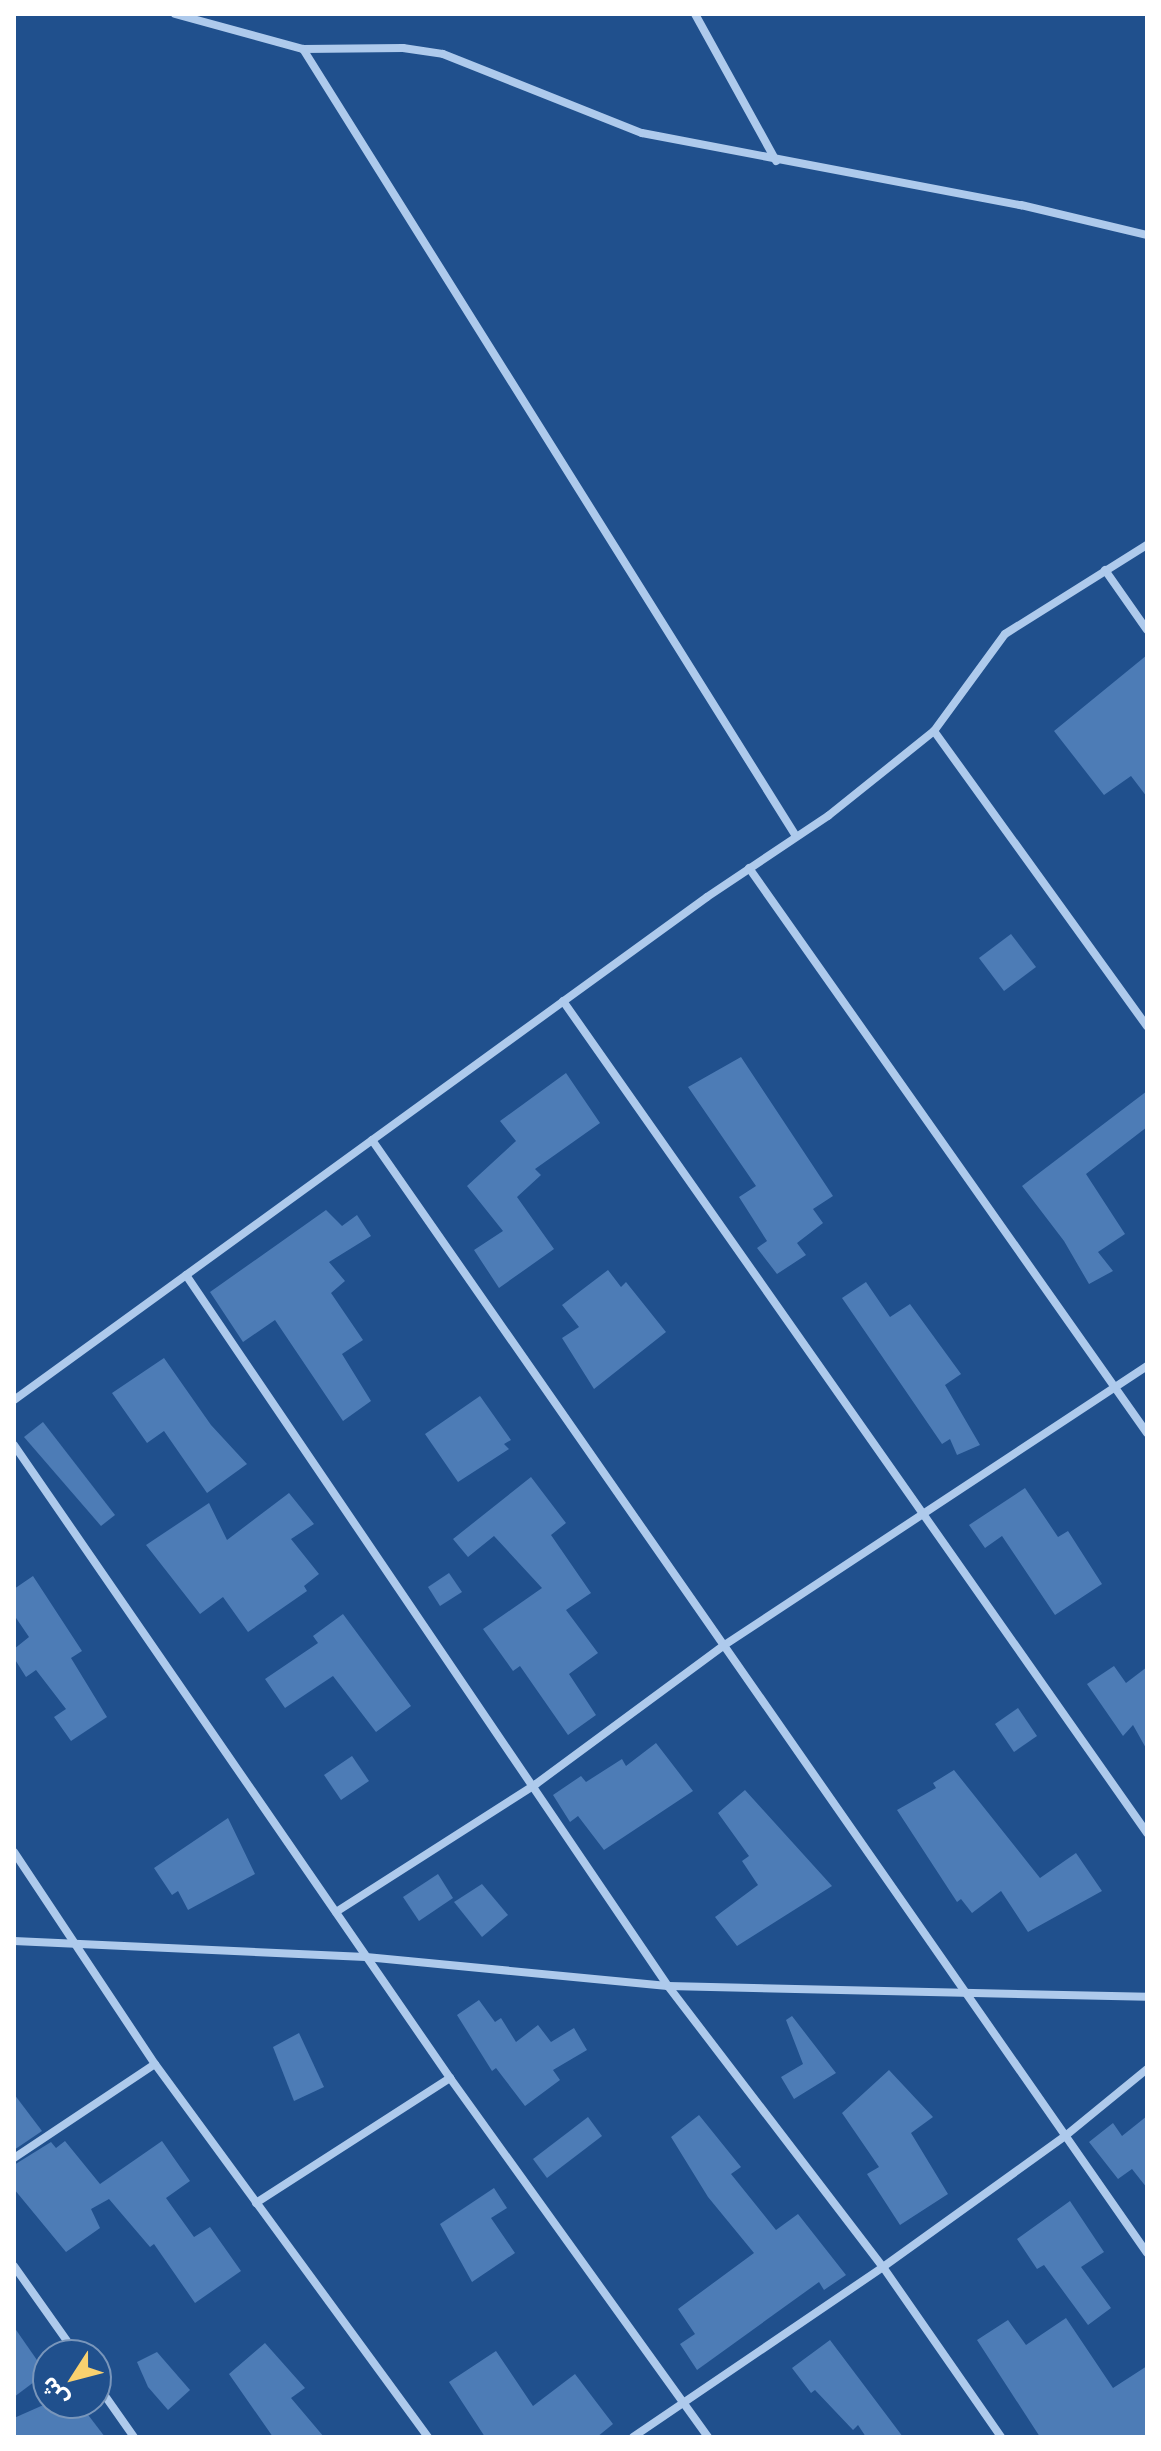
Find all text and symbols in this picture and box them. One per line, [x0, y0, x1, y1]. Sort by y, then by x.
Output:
north arrow [32, 2339, 112, 2419]
text: ش [34, 2372, 74, 2412]

